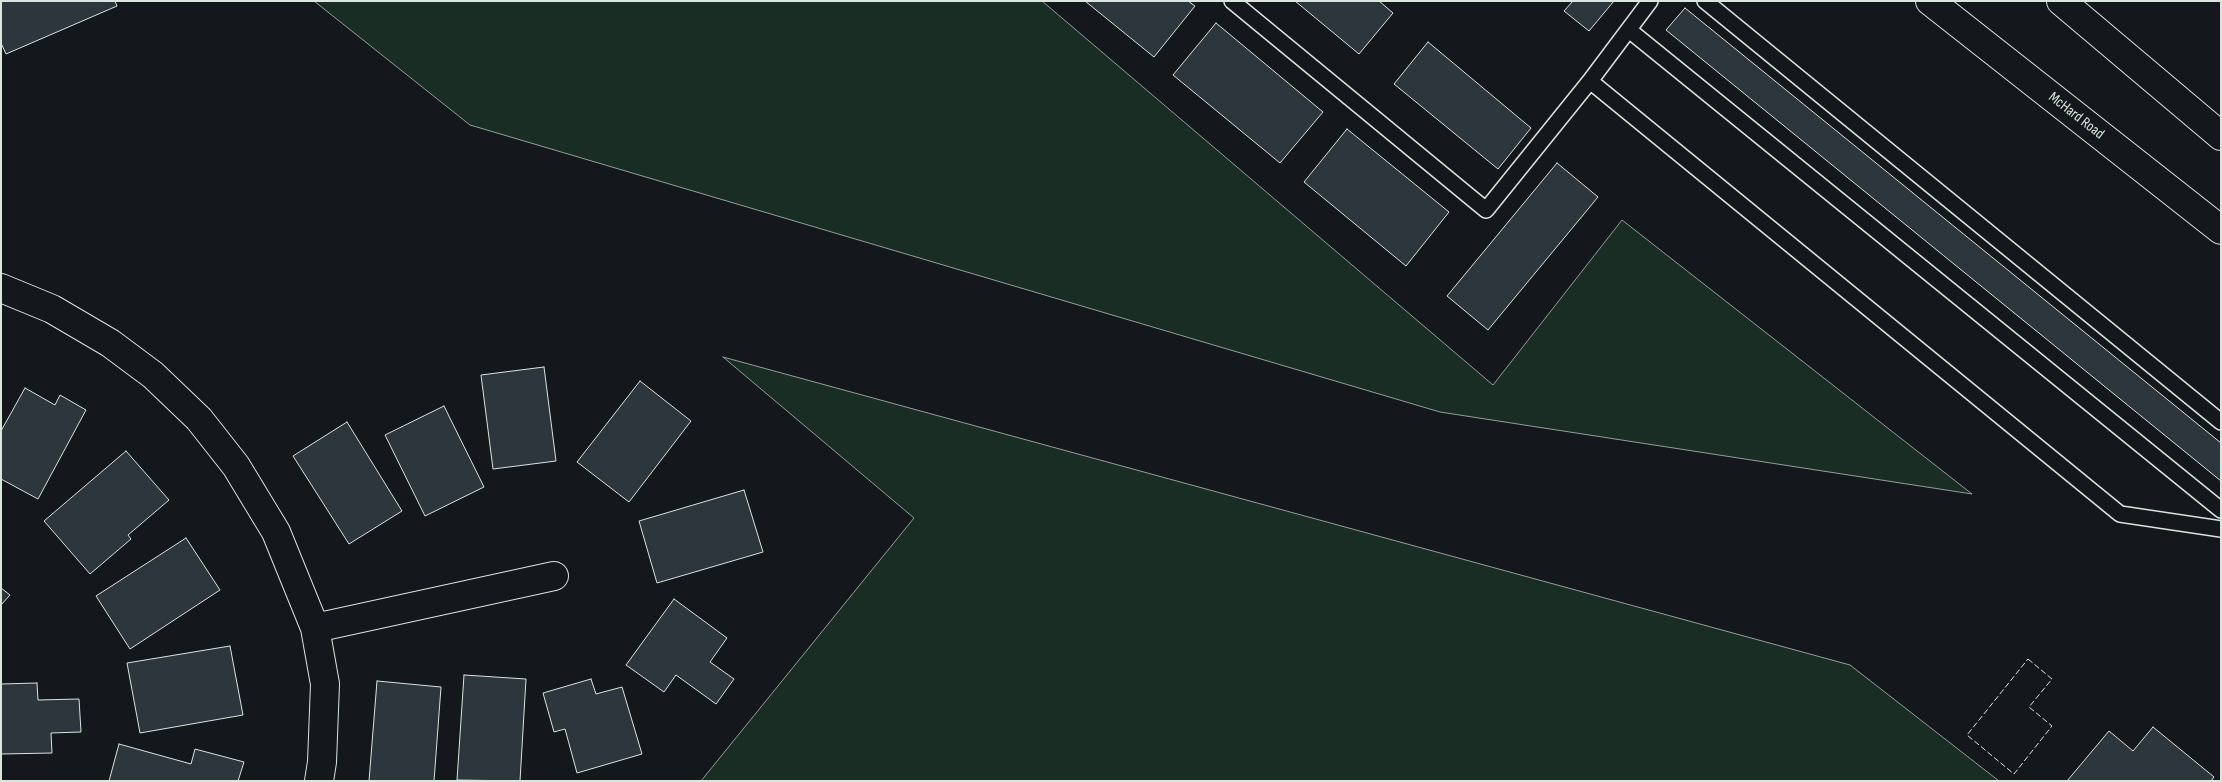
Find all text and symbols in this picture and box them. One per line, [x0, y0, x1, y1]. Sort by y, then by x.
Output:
street label: McHard Road [2044, 89, 2108, 143]

